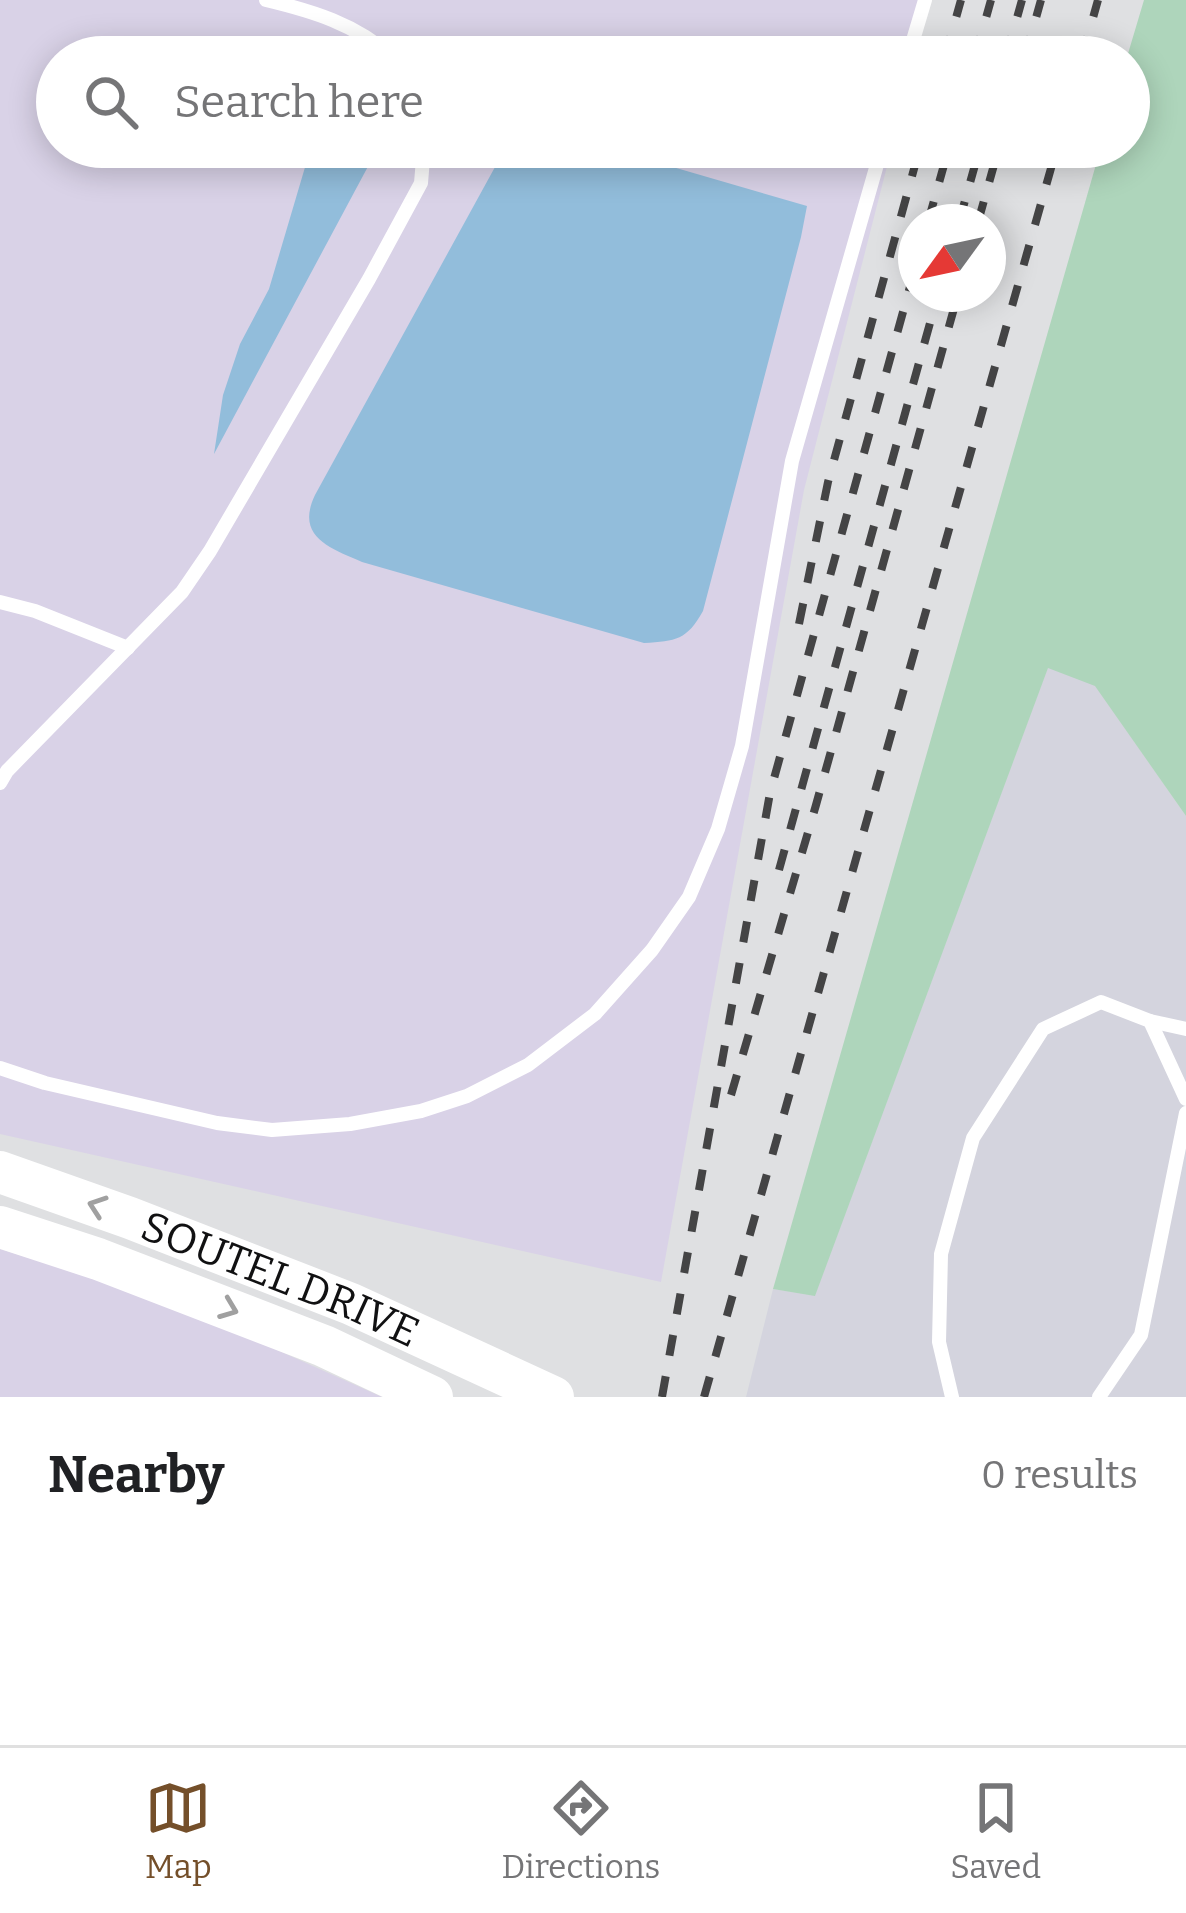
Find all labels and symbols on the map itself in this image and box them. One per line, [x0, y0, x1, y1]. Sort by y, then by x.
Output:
north arrow [898, 204, 1006, 312]
one-way arrow [87, 1196, 108, 1220]
street label: SOUTEL DRIVE [134, 1201, 427, 1358]
one-way arrow [217, 1295, 238, 1320]

